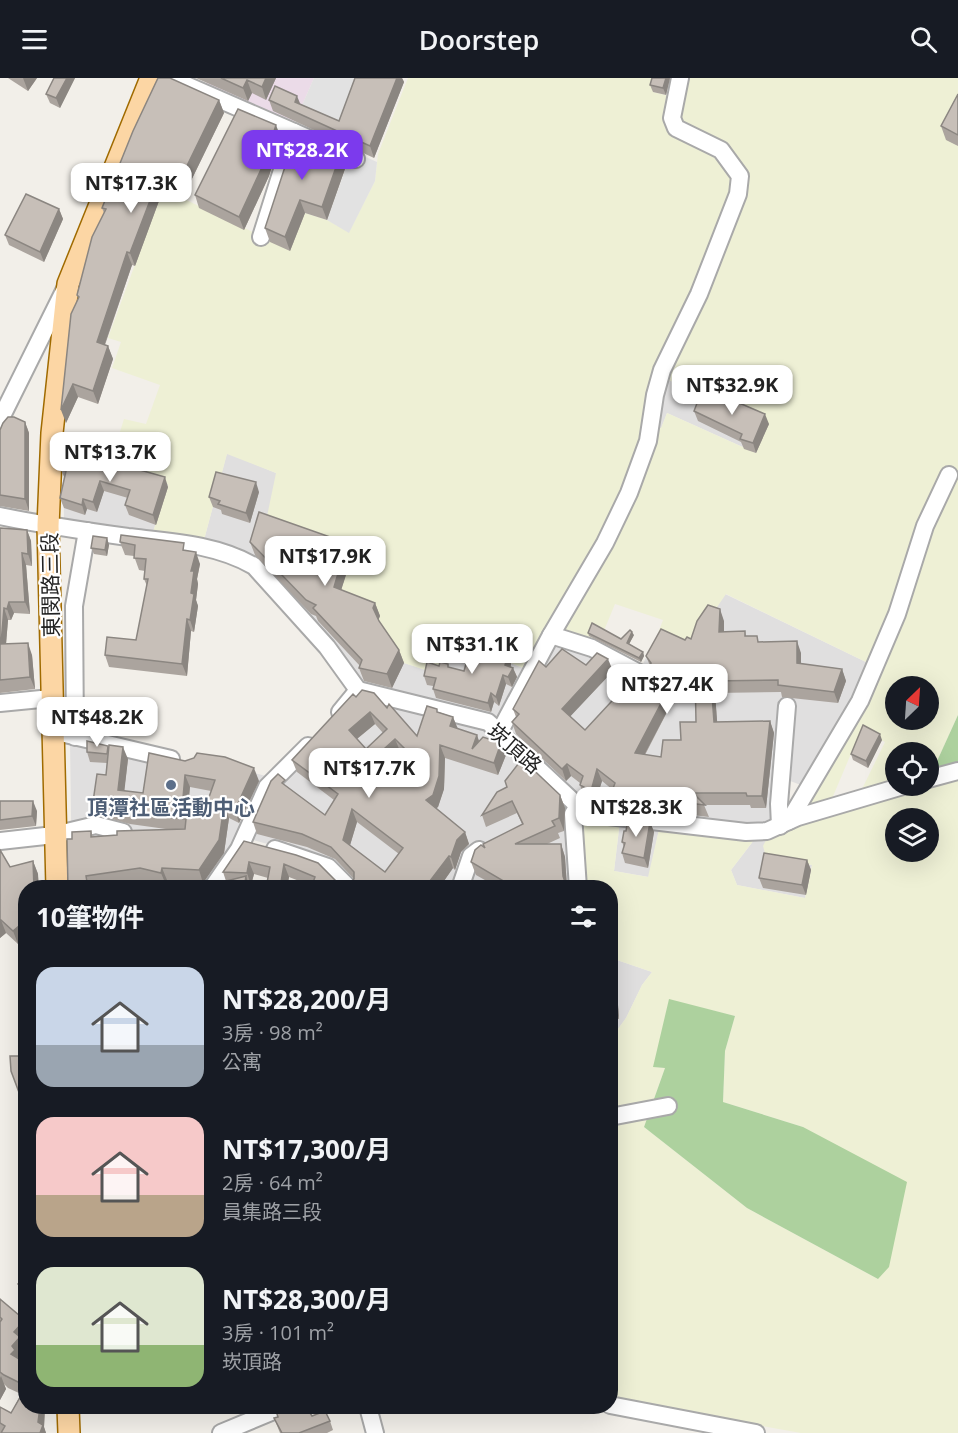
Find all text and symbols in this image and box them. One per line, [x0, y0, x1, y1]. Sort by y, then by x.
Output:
text: Doorstep [419, 21, 539, 58]
icon: menu [18, 23, 51, 56]
icon: search [907, 23, 940, 56]
pin: NT$28.2K [240, 130, 364, 181]
text: NT$28.2K [256, 136, 348, 163]
pin: NT$17.3K [69, 163, 193, 214]
text: NT$17.3K [85, 169, 177, 196]
pin: NT$32.9K [670, 365, 794, 416]
text: NT$32.9K [686, 371, 778, 398]
pin: NT$13.7K [48, 432, 172, 483]
text: NT$13.7K [64, 438, 156, 465]
street label: 東閔路三段 [35, 532, 65, 638]
pin: NT$17.9K [263, 536, 387, 587]
text: NT$17.9K [279, 542, 371, 569]
pin: NT$31.1K [410, 624, 534, 675]
text: NT$31.1K [426, 630, 518, 657]
pin: NT$27.4K [605, 664, 729, 715]
text: NT$27.4K [621, 670, 713, 697]
north arrow [885, 676, 939, 730]
map controls [885, 676, 939, 862]
pin: NT$48.2K [35, 697, 159, 748]
text: NT$48.2K [51, 703, 143, 730]
street label: 崁頂路 [482, 717, 548, 779]
button: locate [885, 742, 939, 796]
pin: NT$17.7K [307, 748, 431, 799]
text: NT$17.7K [323, 754, 415, 781]
marker: 頂潭社區活動中心 [164, 778, 178, 792]
pin: NT$28.3K [574, 787, 698, 838]
place label: 頂潭社區活動中心 [87, 793, 255, 821]
text: NT$28.3K [590, 793, 682, 820]
button: layers [885, 808, 939, 862]
text: 10筆物件 [36, 899, 144, 935]
icon: filters [567, 900, 600, 933]
text: NT$28,200/月 [222, 981, 392, 1017]
icon: home [84, 991, 156, 1063]
text: 3房 · 98 m² [222, 1019, 323, 1046]
text: 公寓 [222, 1048, 262, 1075]
text: NT$17,300/月 [222, 1131, 392, 1167]
icon: home [84, 1141, 156, 1213]
text: 2房 · 64 m² [222, 1169, 323, 1196]
text: 員集路三段 [222, 1198, 322, 1225]
text: NT$28,300/月 [222, 1281, 392, 1317]
icon: home [84, 1291, 156, 1363]
text: 3房 · 101 m² [222, 1319, 334, 1346]
text: 崁頂路 [222, 1348, 282, 1375]

